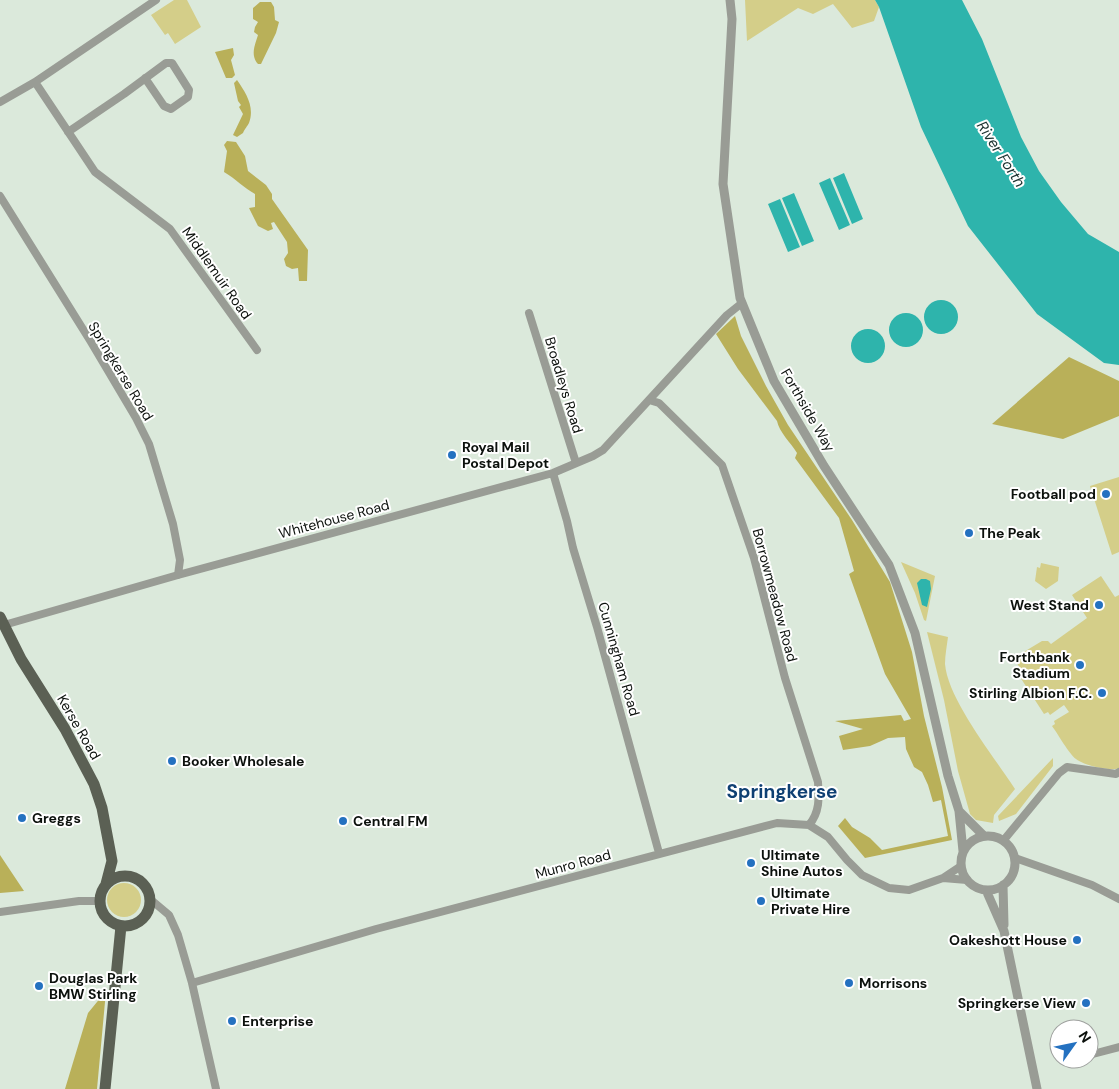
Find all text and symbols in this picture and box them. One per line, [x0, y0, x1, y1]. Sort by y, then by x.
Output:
water label: River Forth [972, 117, 1030, 191]
street label: Middlemuir Road [178, 223, 256, 323]
street label: Springkerse Road [84, 318, 158, 424]
street label: Broadleys Road [541, 335, 587, 435]
street label: Forthside Way [777, 365, 839, 455]
place label: Royal Mail Postal Depot [462, 438, 549, 472]
marker: Royal Mail Postal Depot [446, 449, 458, 461]
place label: Football pod [1011, 485, 1096, 503]
marker: Football pod [1100, 488, 1112, 500]
street label: Whitehouse Road [277, 496, 391, 542]
place label: The Peak [979, 524, 1041, 542]
street label: Borrowmeadow Road [749, 526, 801, 664]
marker: The Peak [963, 527, 975, 539]
place label: West Stand [1010, 596, 1089, 614]
marker: West Stand [1093, 599, 1105, 611]
street label: Cunningham Road [594, 600, 644, 718]
place label: Forthbank Stadium [1000, 648, 1070, 682]
marker: Forthbank Stadium [1074, 659, 1086, 671]
place label: Stirling Albion F.C. [969, 684, 1092, 702]
marker: Stirling Albion F.C. [1096, 687, 1108, 699]
street label: Kerse Road [53, 691, 105, 763]
place label: Booker Wholesale [182, 752, 304, 770]
marker: Booker Wholesale [166, 755, 178, 767]
district label: Springkerse [727, 779, 837, 804]
place label: Greggs [32, 809, 81, 827]
marker: Greggs [16, 812, 28, 824]
place label: Central FM [353, 812, 428, 830]
marker: Central FM [337, 815, 349, 827]
street label: Munro Road [533, 845, 613, 883]
place label: Ultimate Shine Autos [761, 846, 843, 880]
marker: Ultimate Shine Autos [745, 857, 757, 869]
place label: Ultimate Private Hire [771, 884, 850, 918]
marker: Ultimate Private Hire [755, 895, 767, 907]
place label: Oakeshott House [949, 931, 1067, 949]
marker: Oakeshott House [1071, 934, 1083, 946]
place label: Douglas Park BMW Stirling [49, 969, 137, 1003]
place label: Morrisons [859, 974, 927, 992]
marker: Morrisons [843, 977, 855, 989]
marker: Douglas Park BMW Stirling [33, 980, 45, 992]
place label: Springkerse View [958, 994, 1077, 1012]
marker: Springkerse View [1080, 997, 1092, 1009]
place label: Enterprise [242, 1012, 313, 1030]
marker: Enterprise [226, 1015, 238, 1027]
north arrow [1049, 1019, 1099, 1069]
text: N [1075, 1028, 1095, 1046]

